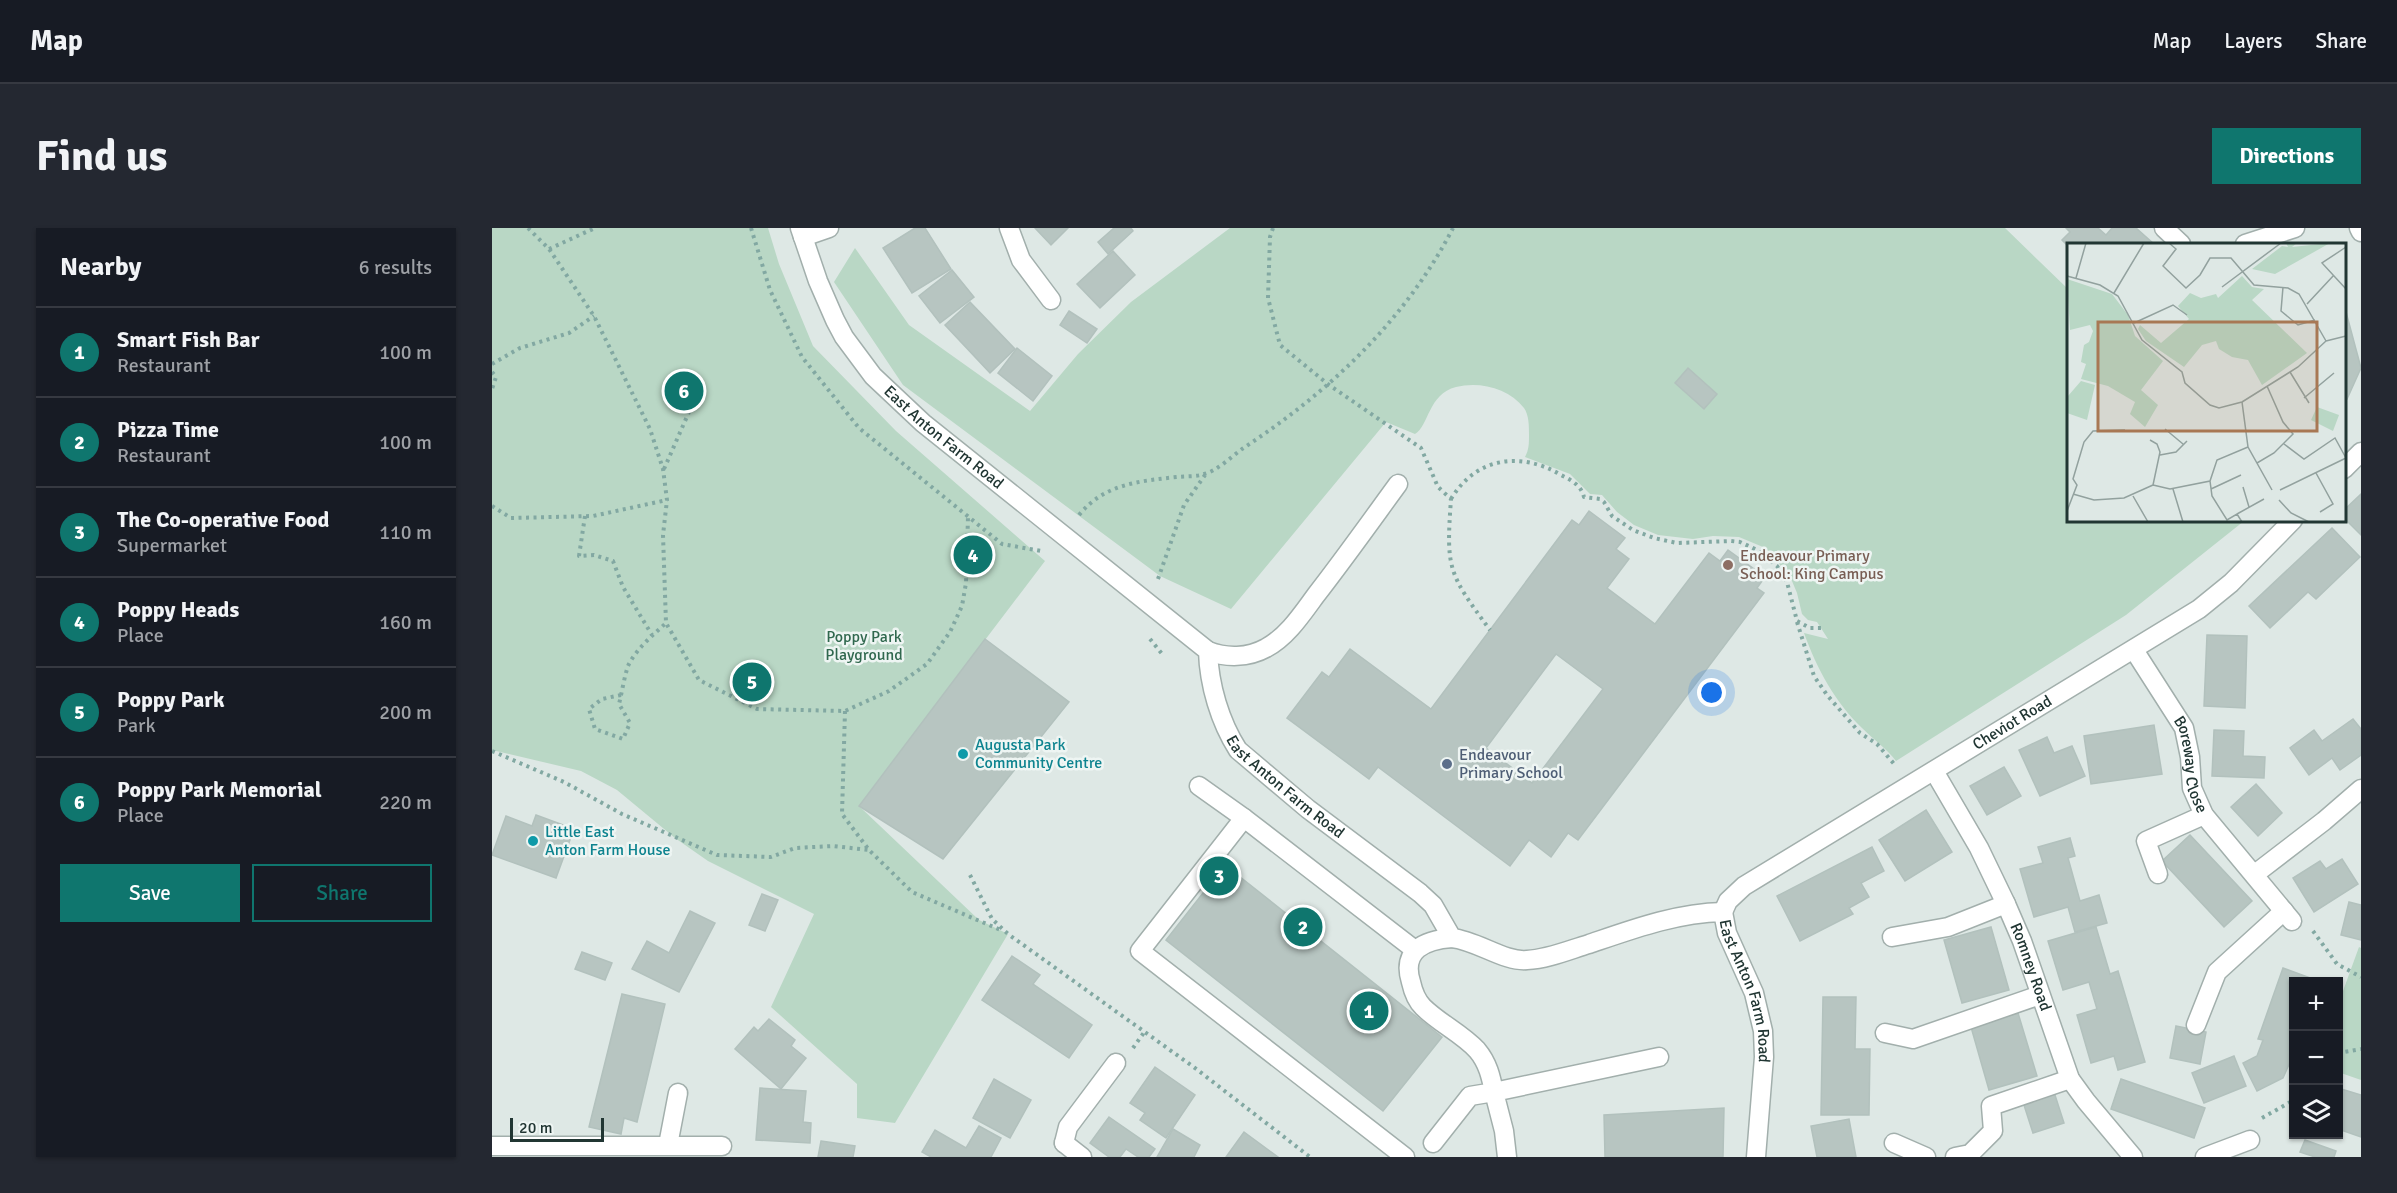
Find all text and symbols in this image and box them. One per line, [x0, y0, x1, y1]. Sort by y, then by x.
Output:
text: Map [30, 24, 83, 58]
text: Map [2153, 28, 2191, 54]
text: Layers [2224, 28, 2282, 54]
text: Share [2315, 28, 2367, 54]
button: Directions [2212, 128, 2361, 184]
text: Find us [36, 131, 167, 182]
inset map [2067, 243, 2346, 522]
text: Nearby [60, 251, 141, 283]
text: 6 results [359, 255, 432, 280]
text: Smart Fish Bar [117, 326, 259, 353]
text: 1 [74, 340, 85, 365]
text: 100 m [379, 340, 432, 365]
text: Restaurant [117, 353, 211, 378]
pin: 6 [664, 368, 704, 414]
street label: East Anton Farm Road [880, 381, 1007, 493]
text: Pizza Time [117, 416, 219, 443]
text: 2 [74, 430, 85, 455]
text: 100 m [379, 430, 432, 455]
text: Restaurant [117, 443, 211, 468]
text: The Co-operative Food [117, 506, 329, 533]
text: 3 [74, 520, 85, 545]
text: 110 m [379, 520, 432, 545]
pin: 4 [954, 532, 992, 578]
text: Supermarket [117, 533, 227, 558]
place label: Endeavour Primary School: King Campus [1740, 546, 1884, 584]
marker: Endeavour Primary School: King Campus [1721, 558, 1735, 572]
text: Poppy Heads [117, 596, 239, 623]
text: 4 [74, 610, 85, 635]
text: 160 m [379, 610, 432, 635]
text: Place [117, 623, 164, 648]
park label: Poppy Park Playground [825, 627, 903, 665]
pin: 5 [732, 660, 772, 704]
your location [1697, 678, 1726, 707]
text: Poppy Park [117, 686, 224, 713]
street label: Cheviot Road [1969, 691, 2056, 754]
text: 5 [74, 700, 85, 725]
text: 200 m [379, 700, 432, 725]
street label: Boreway Close [2169, 712, 2212, 816]
text: Park [117, 713, 155, 738]
street label: East Anton Farm Road [1221, 732, 1348, 843]
place label: Augusta Park Community Centre [975, 735, 1102, 773]
place label: Endeavour Primary School [1459, 745, 1563, 783]
marker: Augusta Park Community Centre [956, 747, 970, 761]
marker: Endeavour Primary School [1440, 757, 1454, 771]
text: Poppy Park Memorial [117, 776, 322, 803]
text: 6 [74, 790, 85, 815]
text: 220 m [379, 790, 432, 815]
text: Place [117, 803, 164, 828]
place label: Little East Anton Farm House [545, 822, 671, 860]
marker: Little East Anton Farm House [526, 834, 540, 848]
pin: 3 [1200, 854, 1238, 898]
button: Save [60, 864, 240, 922]
button: Share [252, 864, 432, 922]
pin: 2 [1284, 904, 1322, 950]
street label: East Anton Farm Road [1715, 918, 1774, 1064]
street label: Romney Road [2005, 920, 2056, 1014]
map controls [2289, 977, 2343, 1139]
button: + [2289, 977, 2343, 1031]
pin: 1 [1350, 988, 1388, 1034]
button: − [2289, 1031, 2343, 1085]
button: layers [2289, 1085, 2343, 1139]
scale bar [510, 1115, 604, 1142]
text: 20 m [519, 1118, 553, 1138]

